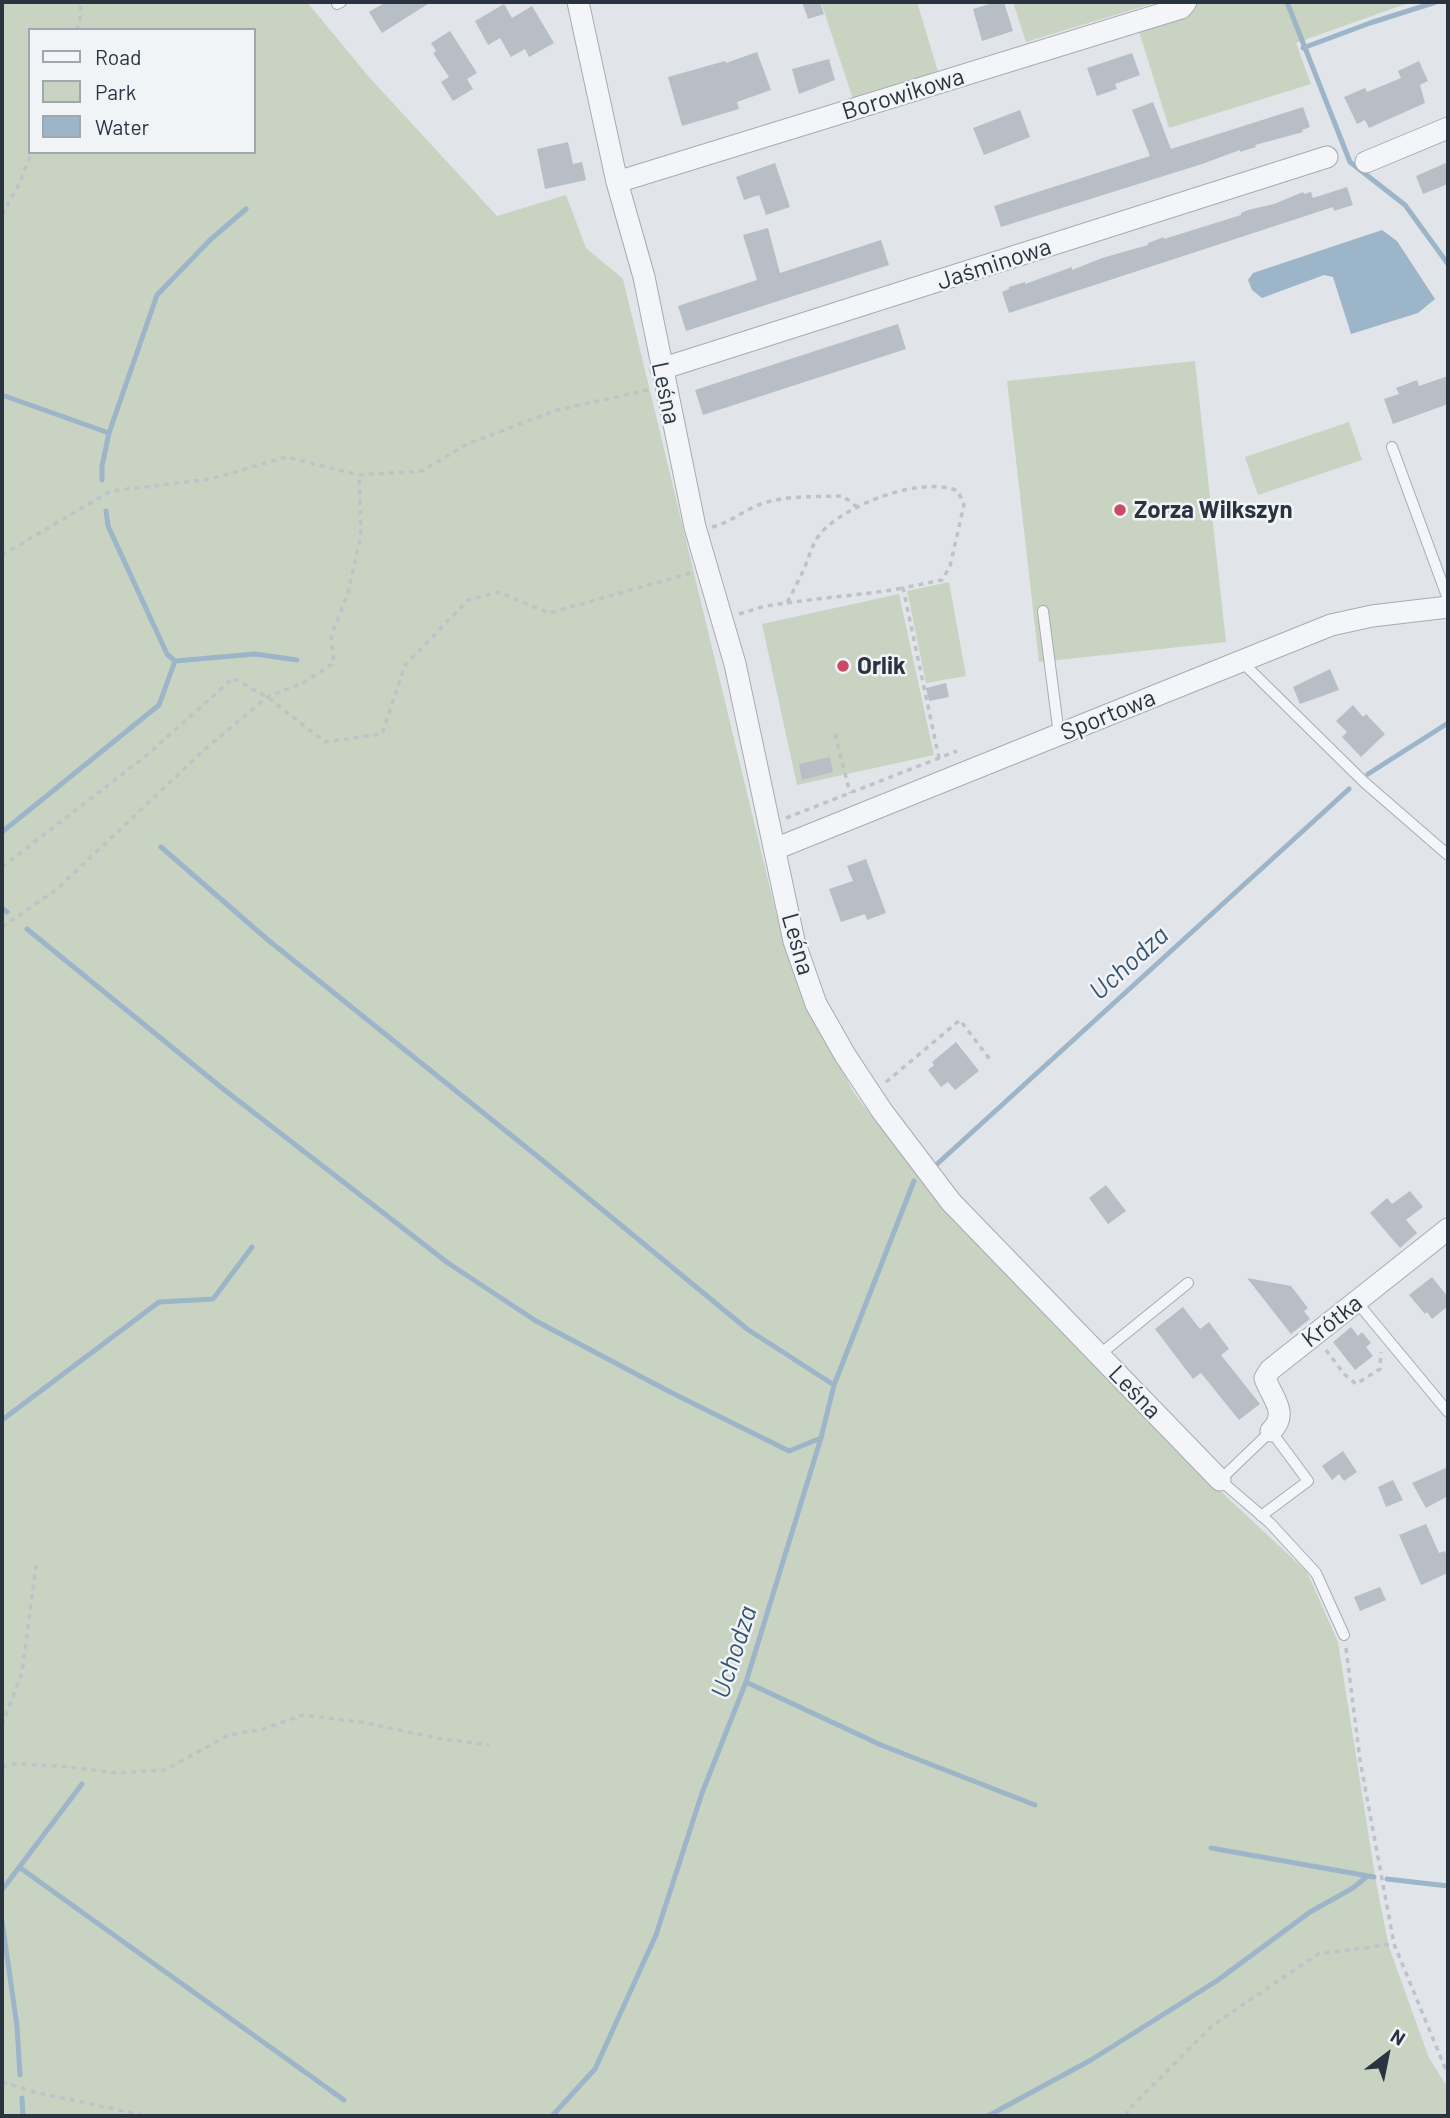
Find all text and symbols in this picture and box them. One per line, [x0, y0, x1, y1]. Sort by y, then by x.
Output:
legend [28, 28, 256, 154]
text: Road [95, 44, 141, 69]
street label: Borowikowa [838, 62, 968, 126]
text: Park [95, 79, 136, 104]
text: Water [95, 114, 149, 139]
street label: Jaśminowa [933, 232, 1055, 296]
street label: Leśna [645, 359, 687, 427]
place label: Zorza Wilkszyn [1134, 496, 1293, 524]
marker: Zorza Wilkszyn [1112, 502, 1128, 518]
place label: Orlik [857, 652, 906, 680]
marker: Orlik [835, 658, 851, 674]
street label: Sportowa [1056, 683, 1160, 747]
street label: Leśna [775, 910, 821, 978]
water label: Uchodza [1083, 920, 1175, 1006]
street label: Krótka [1296, 1288, 1368, 1354]
street label: Leśna [1103, 1359, 1167, 1425]
water label: Uchodza [704, 1602, 764, 1702]
north arrow [1352, 2020, 1422, 2090]
text: N [1387, 2024, 1410, 2050]

